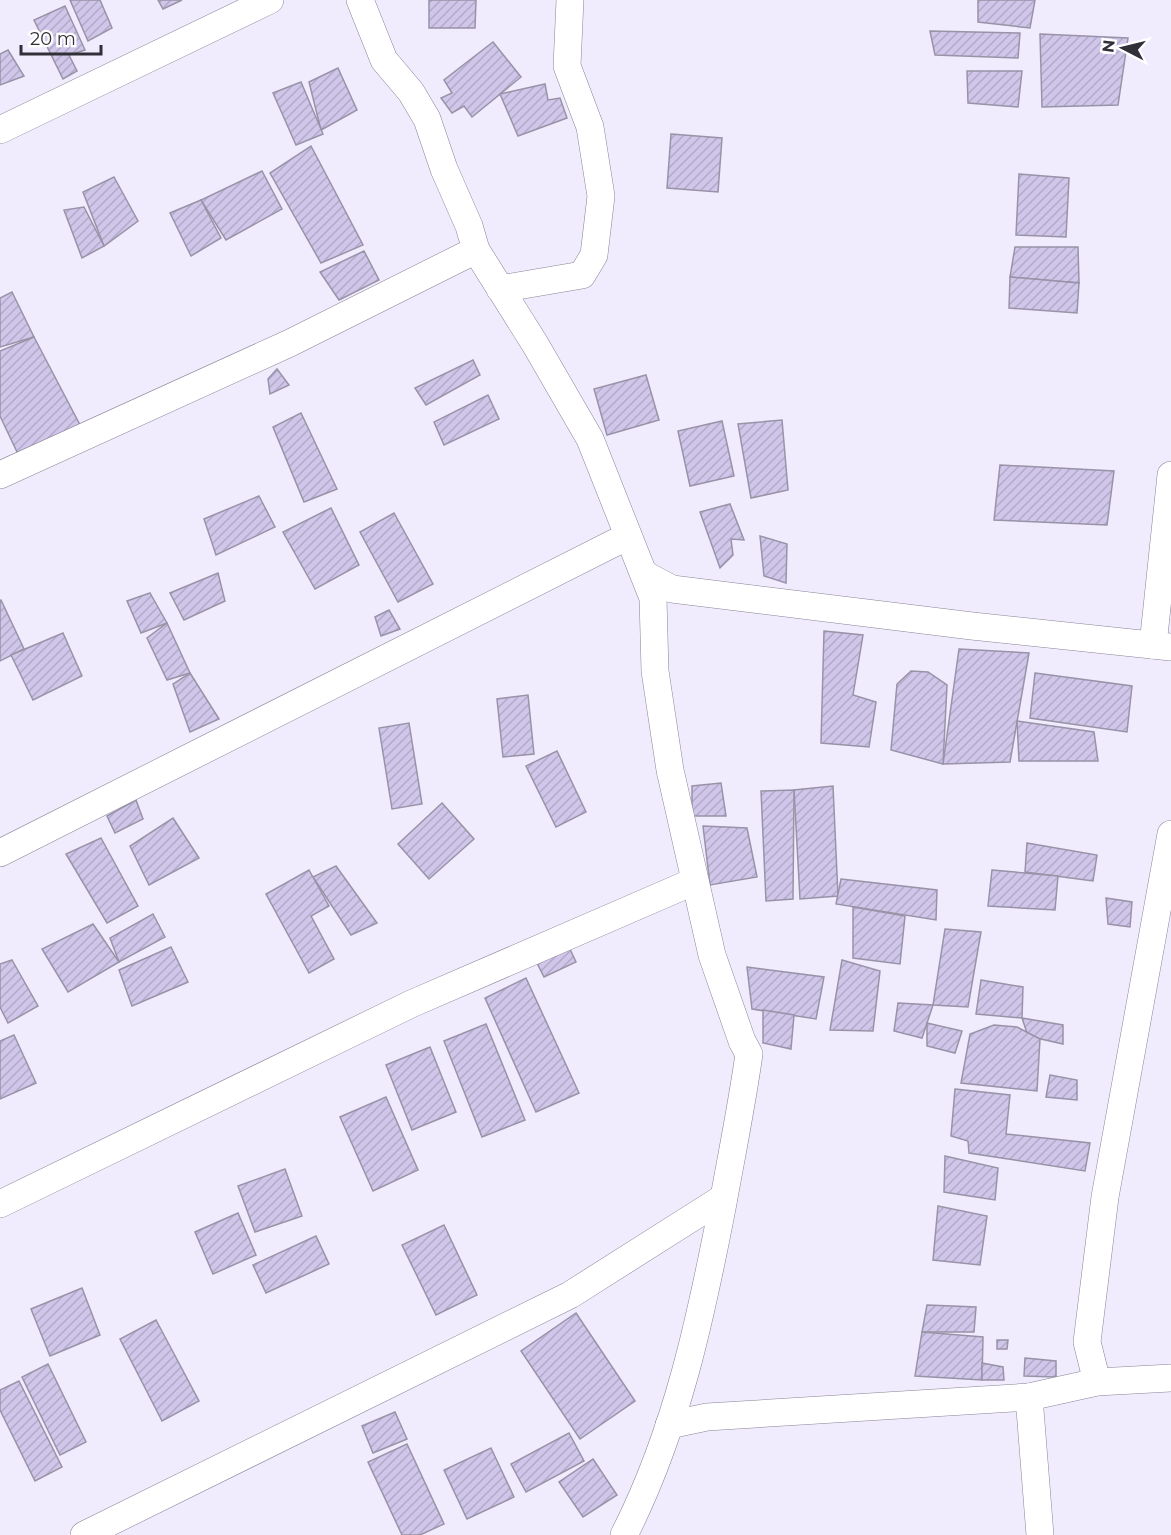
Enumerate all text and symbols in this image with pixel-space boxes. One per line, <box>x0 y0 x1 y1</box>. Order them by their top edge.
scale bar <box>21 18 100 56</box>
north arrow <box>1093 18 1153 78</box>
text: 20 m <box>30 28 76 50</box>
text: N <box>1098 39 1119 54</box>

